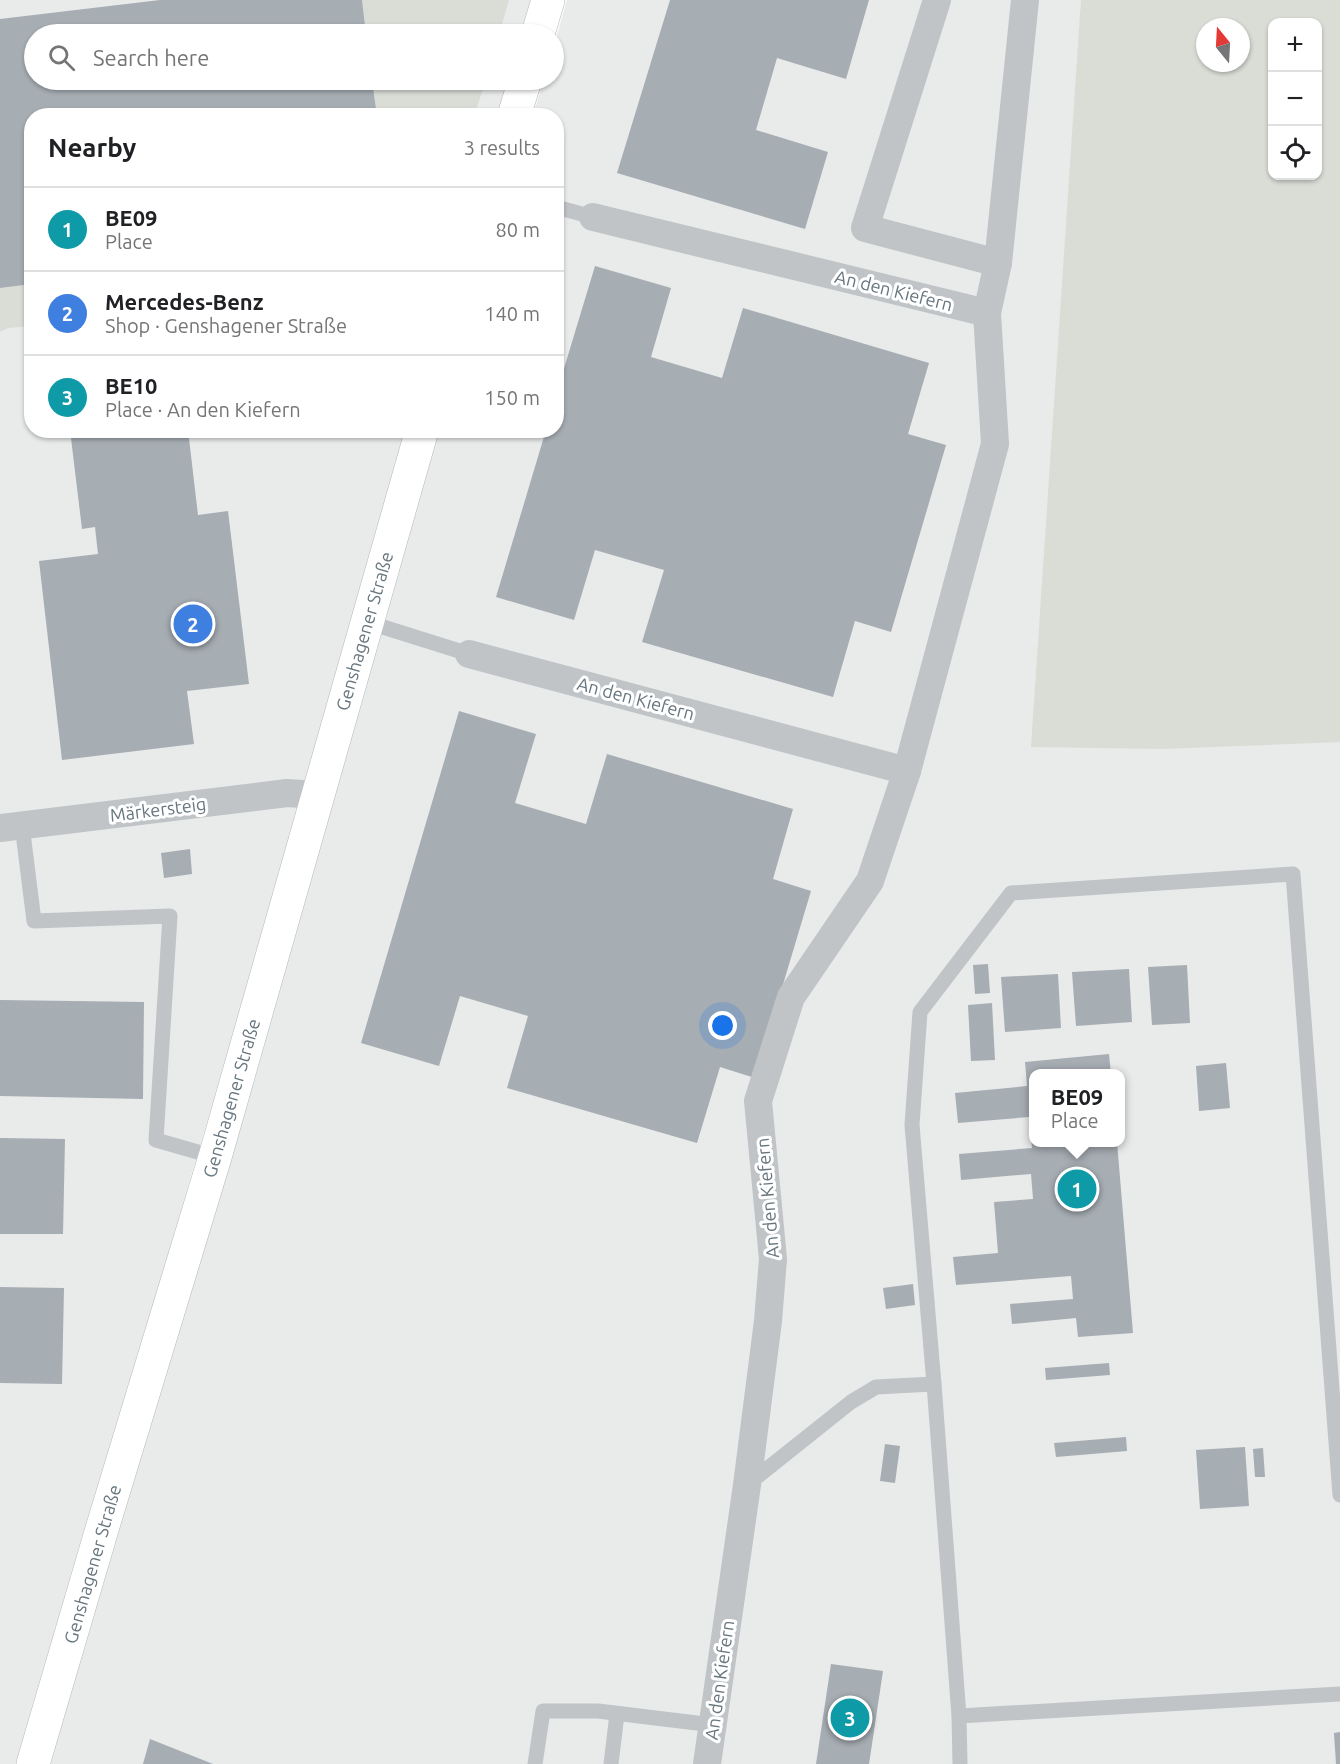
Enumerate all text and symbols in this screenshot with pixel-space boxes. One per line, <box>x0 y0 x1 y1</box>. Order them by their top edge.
north arrow <box>1196 18 1250 72</box>
map controls <box>1268 18 1322 180</box>
button: + <box>1268 18 1322 72</box>
search box <box>24 24 564 90</box>
icon: search <box>45 41 78 74</box>
text: Search here <box>93 45 209 70</box>
button: − <box>1268 72 1322 126</box>
button: locate <box>1268 126 1322 180</box>
text: Nearby <box>48 133 136 162</box>
text: 3 results <box>464 136 540 159</box>
text: BE09 <box>105 205 158 230</box>
text: 1 <box>62 218 73 241</box>
text: 80 m <box>496 218 540 241</box>
text: Place <box>105 230 153 253</box>
street label: An den Kiefern <box>833 266 955 314</box>
text: Mercedes-Benz <box>105 289 264 314</box>
text: 2 <box>62 302 73 325</box>
text: 140 m <box>484 302 540 325</box>
text: Shop · Genshagener Straße <box>105 314 347 337</box>
text: BE10 <box>105 373 158 398</box>
text: 3 <box>62 386 73 409</box>
text: 150 m <box>484 386 540 409</box>
text: Place · An den Kiefern <box>105 398 301 421</box>
street label: Genshagener Straße <box>332 549 396 713</box>
pin: 2 <box>174 602 212 646</box>
street label: An den Kiefern <box>575 673 697 723</box>
street label: Märkersteig <box>109 793 207 825</box>
your location <box>708 1011 737 1040</box>
street label: Genshagener Straße <box>199 1016 263 1180</box>
popup <box>1029 1069 1125 1147</box>
text: BE09 <box>1051 1084 1103 1109</box>
text: Place <box>1051 1109 1099 1132</box>
street label: An den Kiefern <box>752 1137 782 1259</box>
pin: 1 <box>1058 1166 1096 1212</box>
street label: Genshagener Straße <box>60 1482 124 1646</box>
street label: An den Kiefern <box>701 1619 737 1741</box>
pin: 3 <box>830 1696 870 1740</box>

